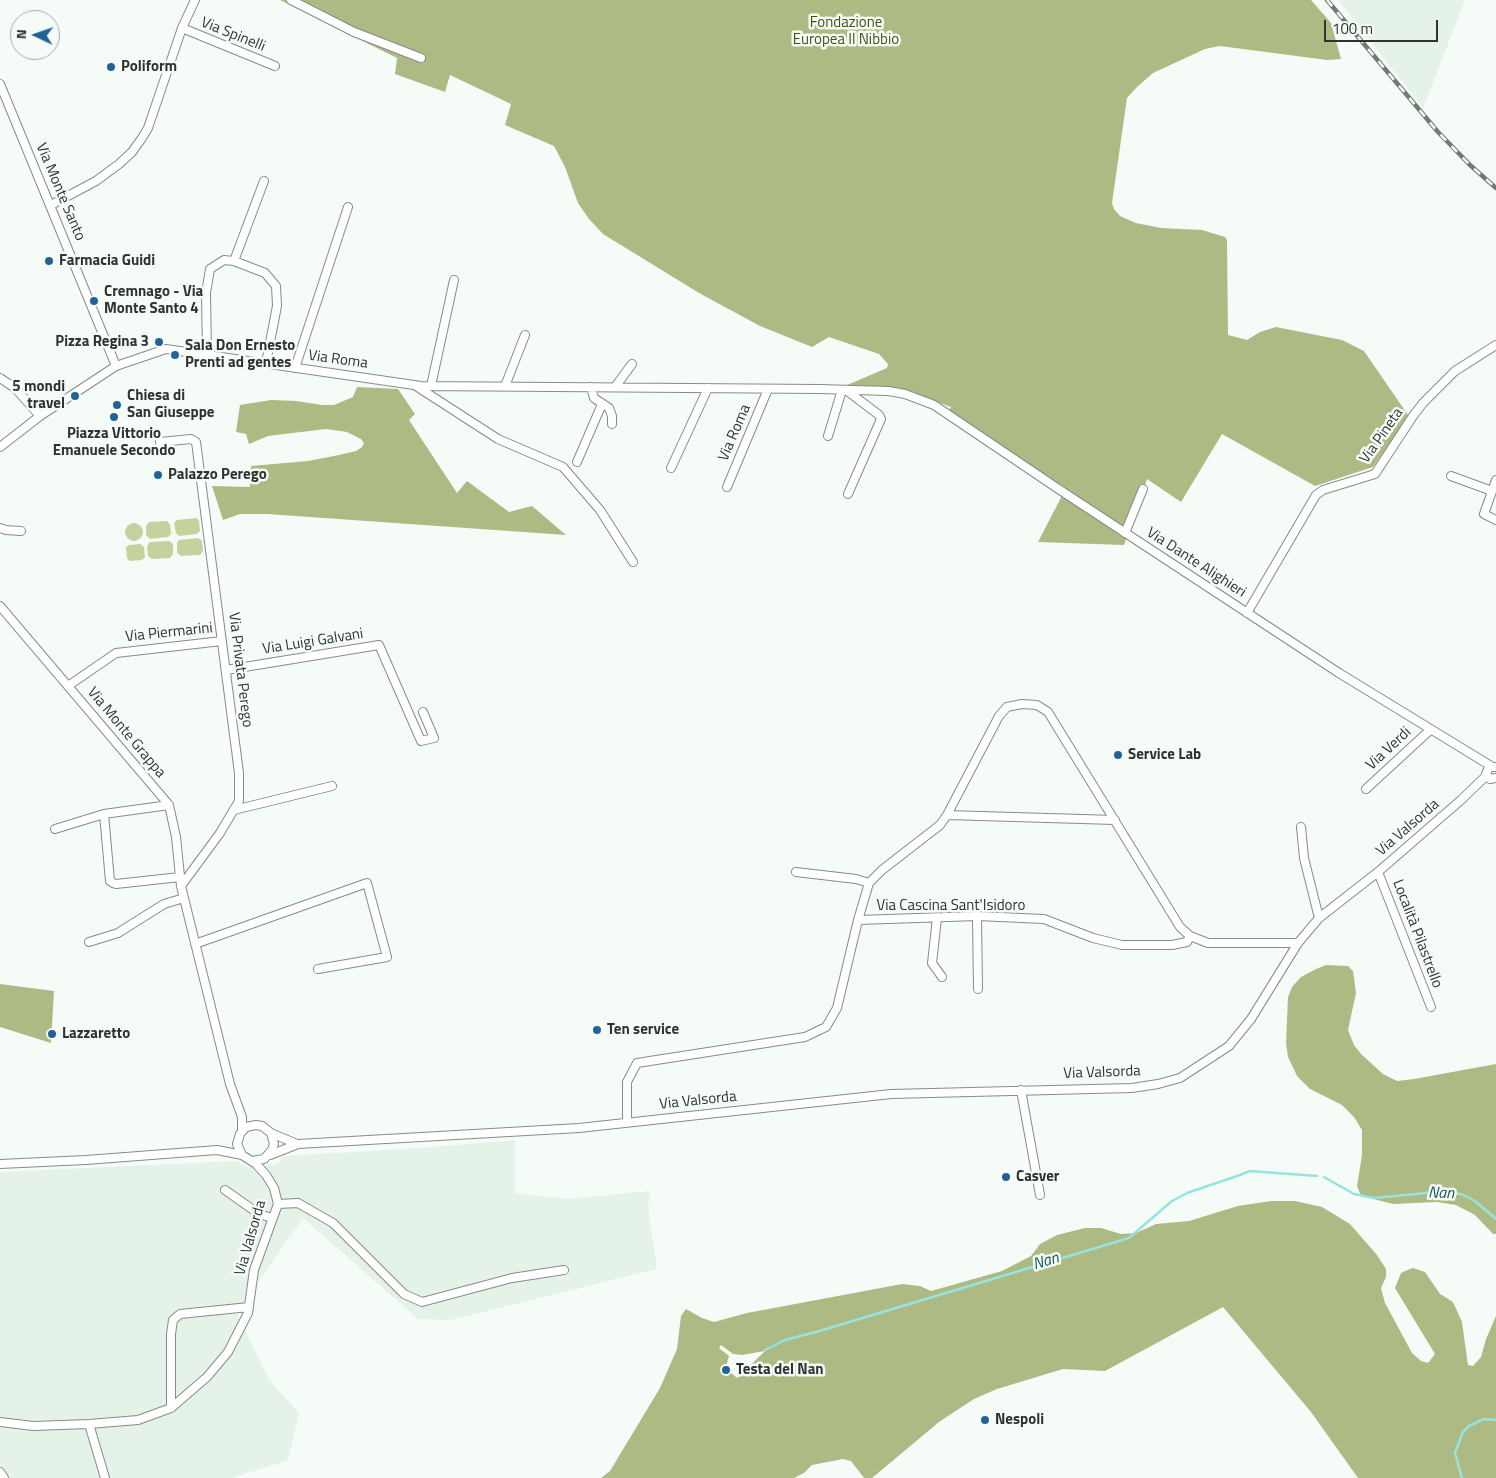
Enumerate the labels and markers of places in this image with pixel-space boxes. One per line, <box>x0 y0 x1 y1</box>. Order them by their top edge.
place label: Poliform <box>121 58 177 76</box>
marker: Poliform <box>105 61 117 73</box>
place label: Farmacia Guidi <box>59 252 155 270</box>
marker: Farmacia Guidi <box>43 255 55 267</box>
place label: Cremnago - Via Monte Santo 4 <box>104 283 203 318</box>
marker: Cremnago - Via Monte Santo 4 <box>88 295 100 307</box>
place label: Pizza Regina 3 <box>55 333 149 351</box>
marker: Pizza Regina 3 <box>153 336 165 348</box>
place label: Sala Don Ernesto Prenti ad gentes <box>185 337 295 372</box>
marker: Sala Don Ernesto Prenti ad gentes <box>169 349 181 361</box>
place label: 5 mondi travel <box>12 378 65 413</box>
place label: Chiesa di San Giuseppe <box>127 387 214 422</box>
marker: 5 mondi travel <box>69 390 81 402</box>
marker: Chiesa di San Giuseppe <box>111 399 123 411</box>
marker: Piazza Vittorio Emanuele Secondo <box>108 411 120 423</box>
place label: Piazza Vittorio Emanuele Secondo <box>53 425 175 460</box>
place label: Palazzo Perego <box>168 466 267 484</box>
marker: Palazzo Perego <box>152 469 164 481</box>
place label: Service Lab <box>1128 746 1201 764</box>
marker: Service Lab <box>1112 749 1124 761</box>
place label: Ten service <box>607 1021 679 1039</box>
marker: Ten service <box>591 1024 603 1036</box>
place label: Lazzaretto <box>62 1025 130 1043</box>
marker: Lazzaretto <box>46 1028 58 1040</box>
place label: Casver <box>1016 1168 1059 1186</box>
marker: Casver <box>1000 1171 1012 1183</box>
place label: Testa del Nan <box>736 1361 824 1379</box>
marker: Testa del Nan <box>720 1364 732 1376</box>
place label: Nespoli <box>995 1411 1044 1429</box>
marker: Nespoli <box>979 1414 991 1426</box>

